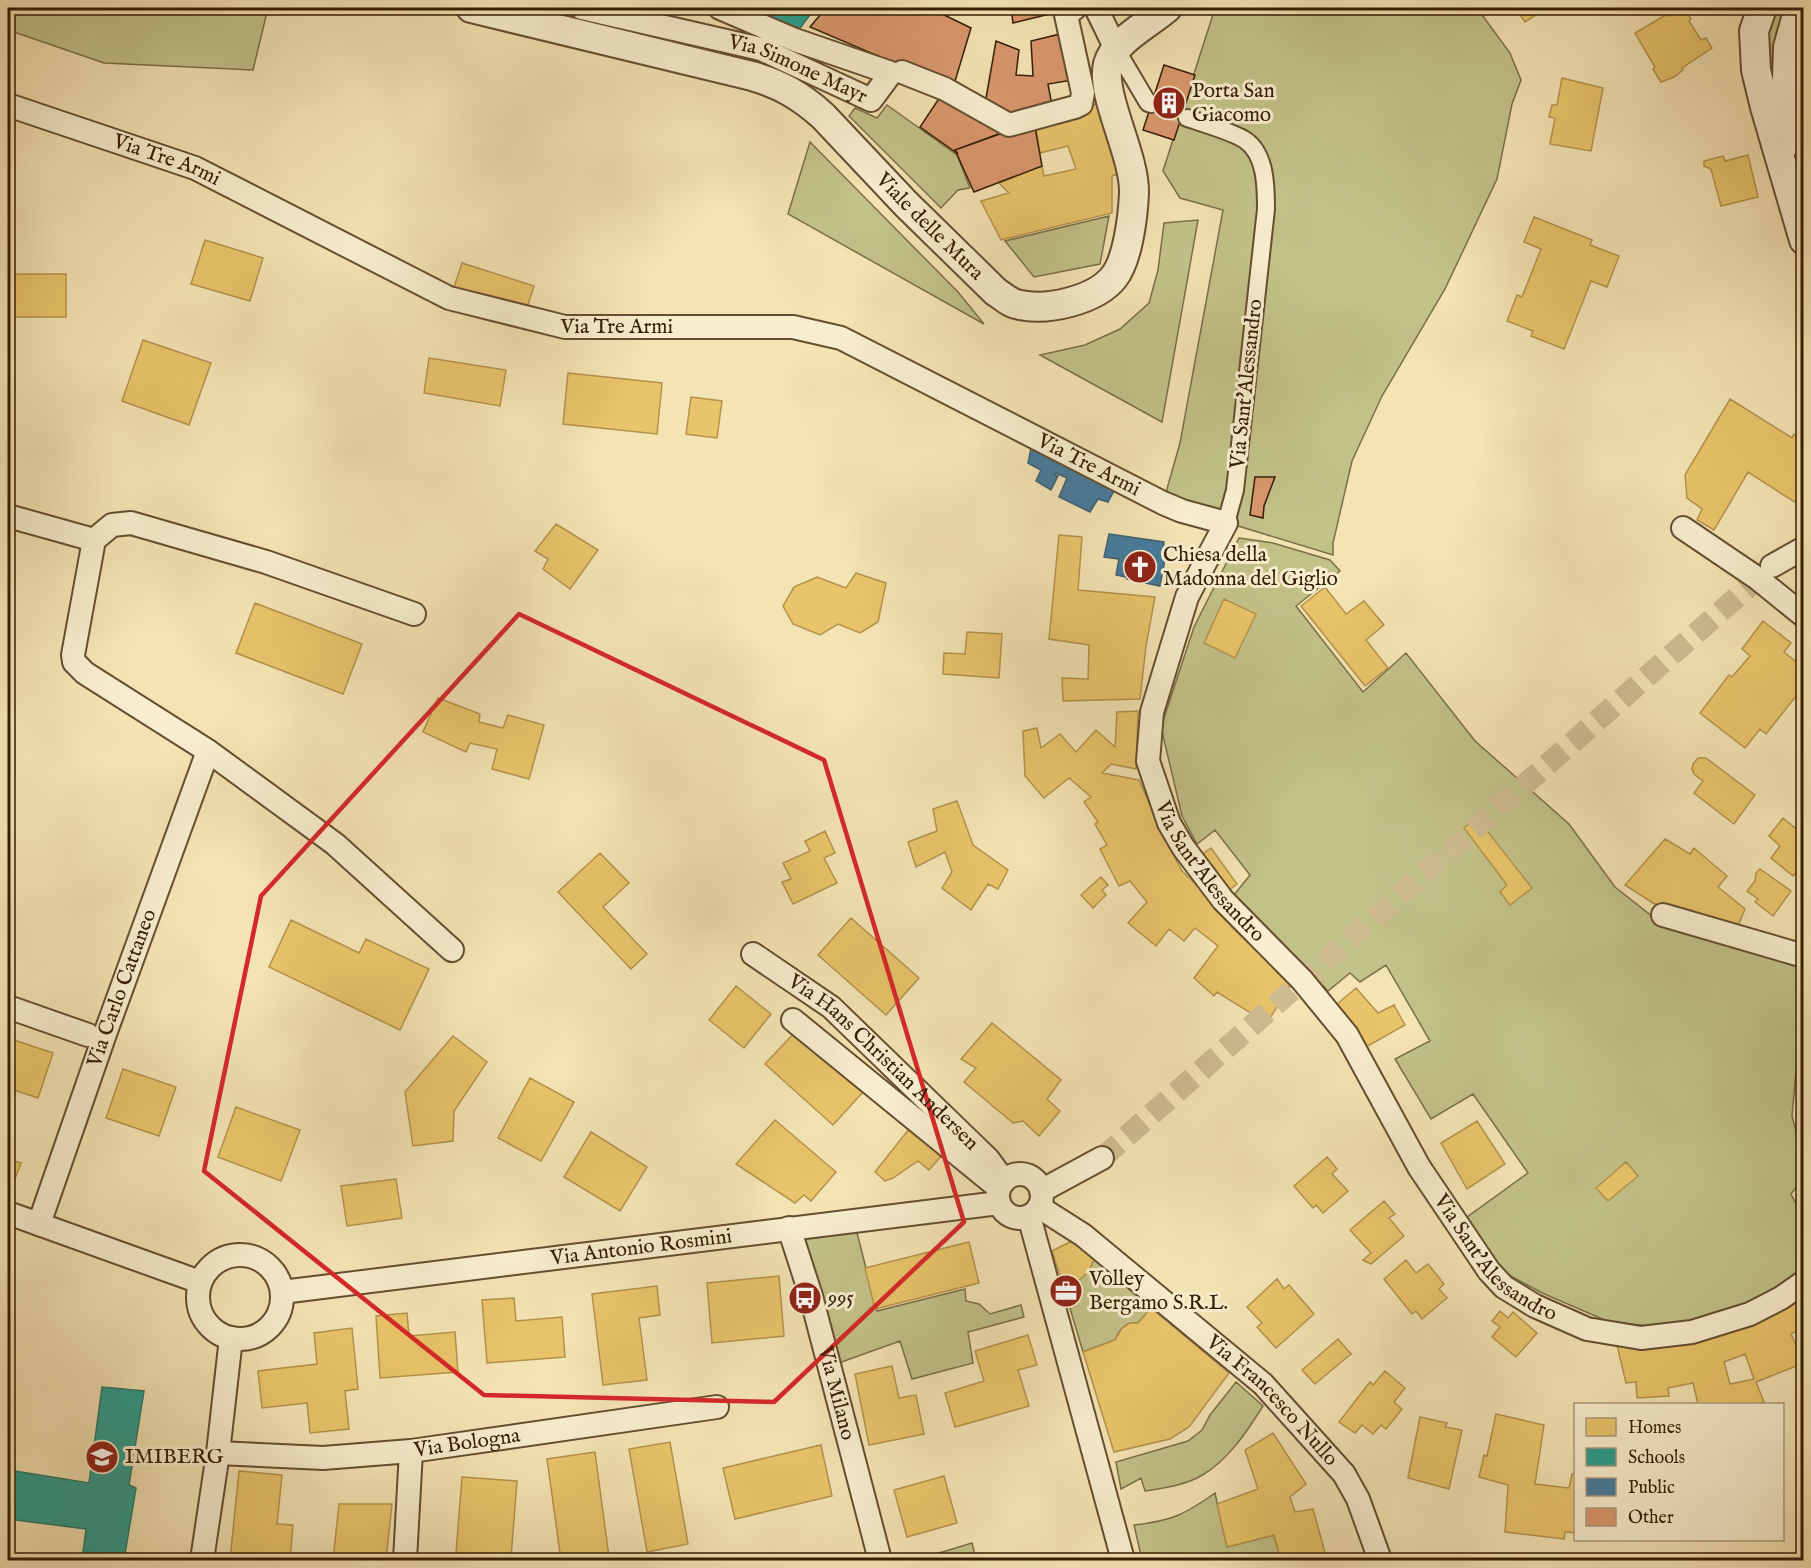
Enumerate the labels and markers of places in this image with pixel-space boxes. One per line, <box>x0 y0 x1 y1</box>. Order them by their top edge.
place label: Porta San Giacomo <box>1192 78 1275 129</box>
building icon: Porta San Giacomo <box>1151 85 1187 121</box>
place label: Chiesa della Madonna del Giglio <box>1163 542 1338 593</box>
church icon: Chiesa della Madonna del Giglio <box>1122 549 1158 585</box>
place label: Volley Bergamo S.R.L. <box>1088 1266 1228 1317</box>
office icon: Volley Bergamo S.R.L. <box>1048 1273 1084 1309</box>
bus stop icon: 995 <box>787 1280 823 1316</box>
place label: 995 <box>827 1285 854 1312</box>
school or university icon: IMIBERG <box>84 1439 120 1475</box>
place label: IMIBERG <box>125 1444 224 1471</box>

